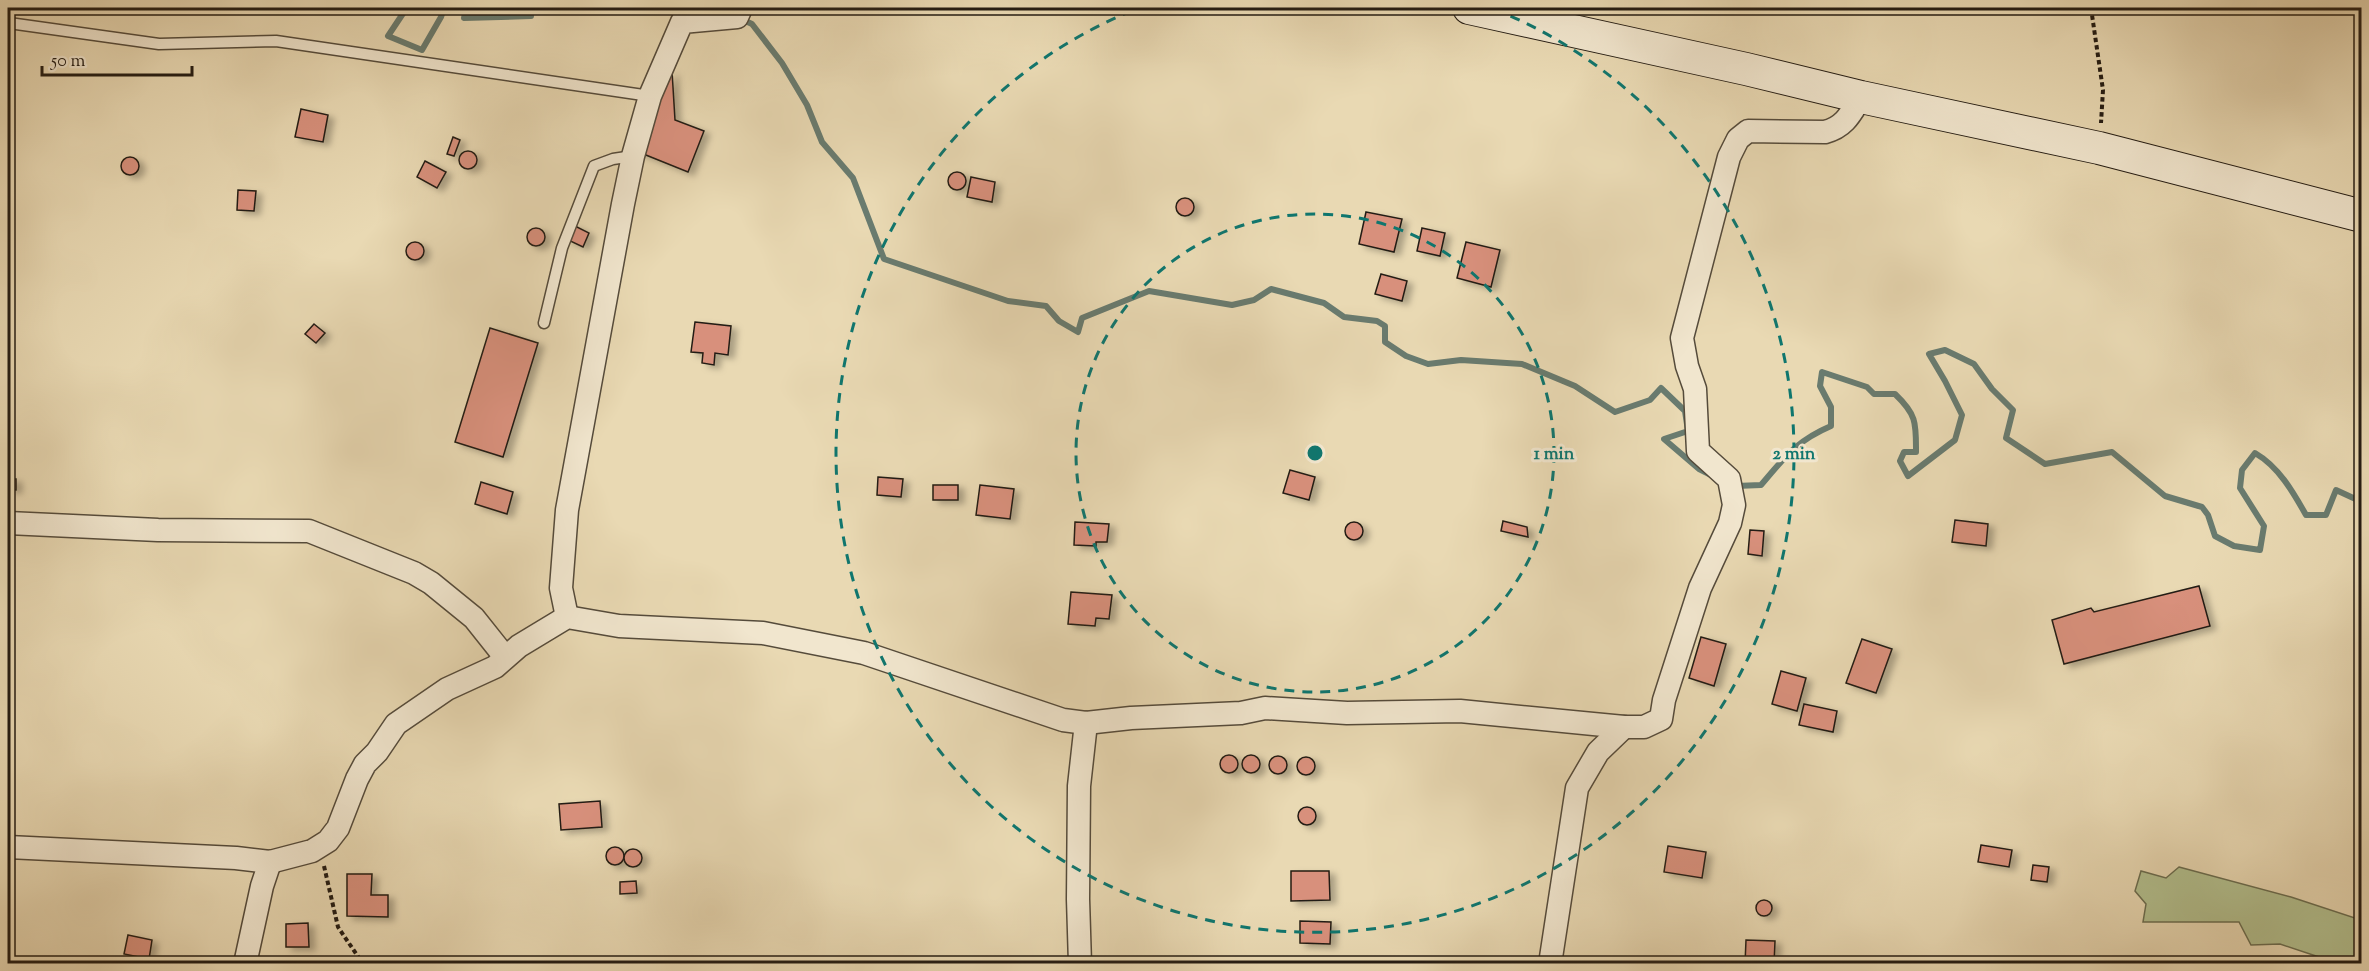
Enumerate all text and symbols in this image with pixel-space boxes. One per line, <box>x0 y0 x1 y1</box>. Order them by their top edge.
scale bar <box>42 39 192 77</box>
text: 50 m <box>50 49 86 75</box>
text: 1 min <box>1534 442 1575 468</box>
text: 2 min <box>1773 442 1816 468</box>
centre of rings <box>1305 443 1325 463</box>

